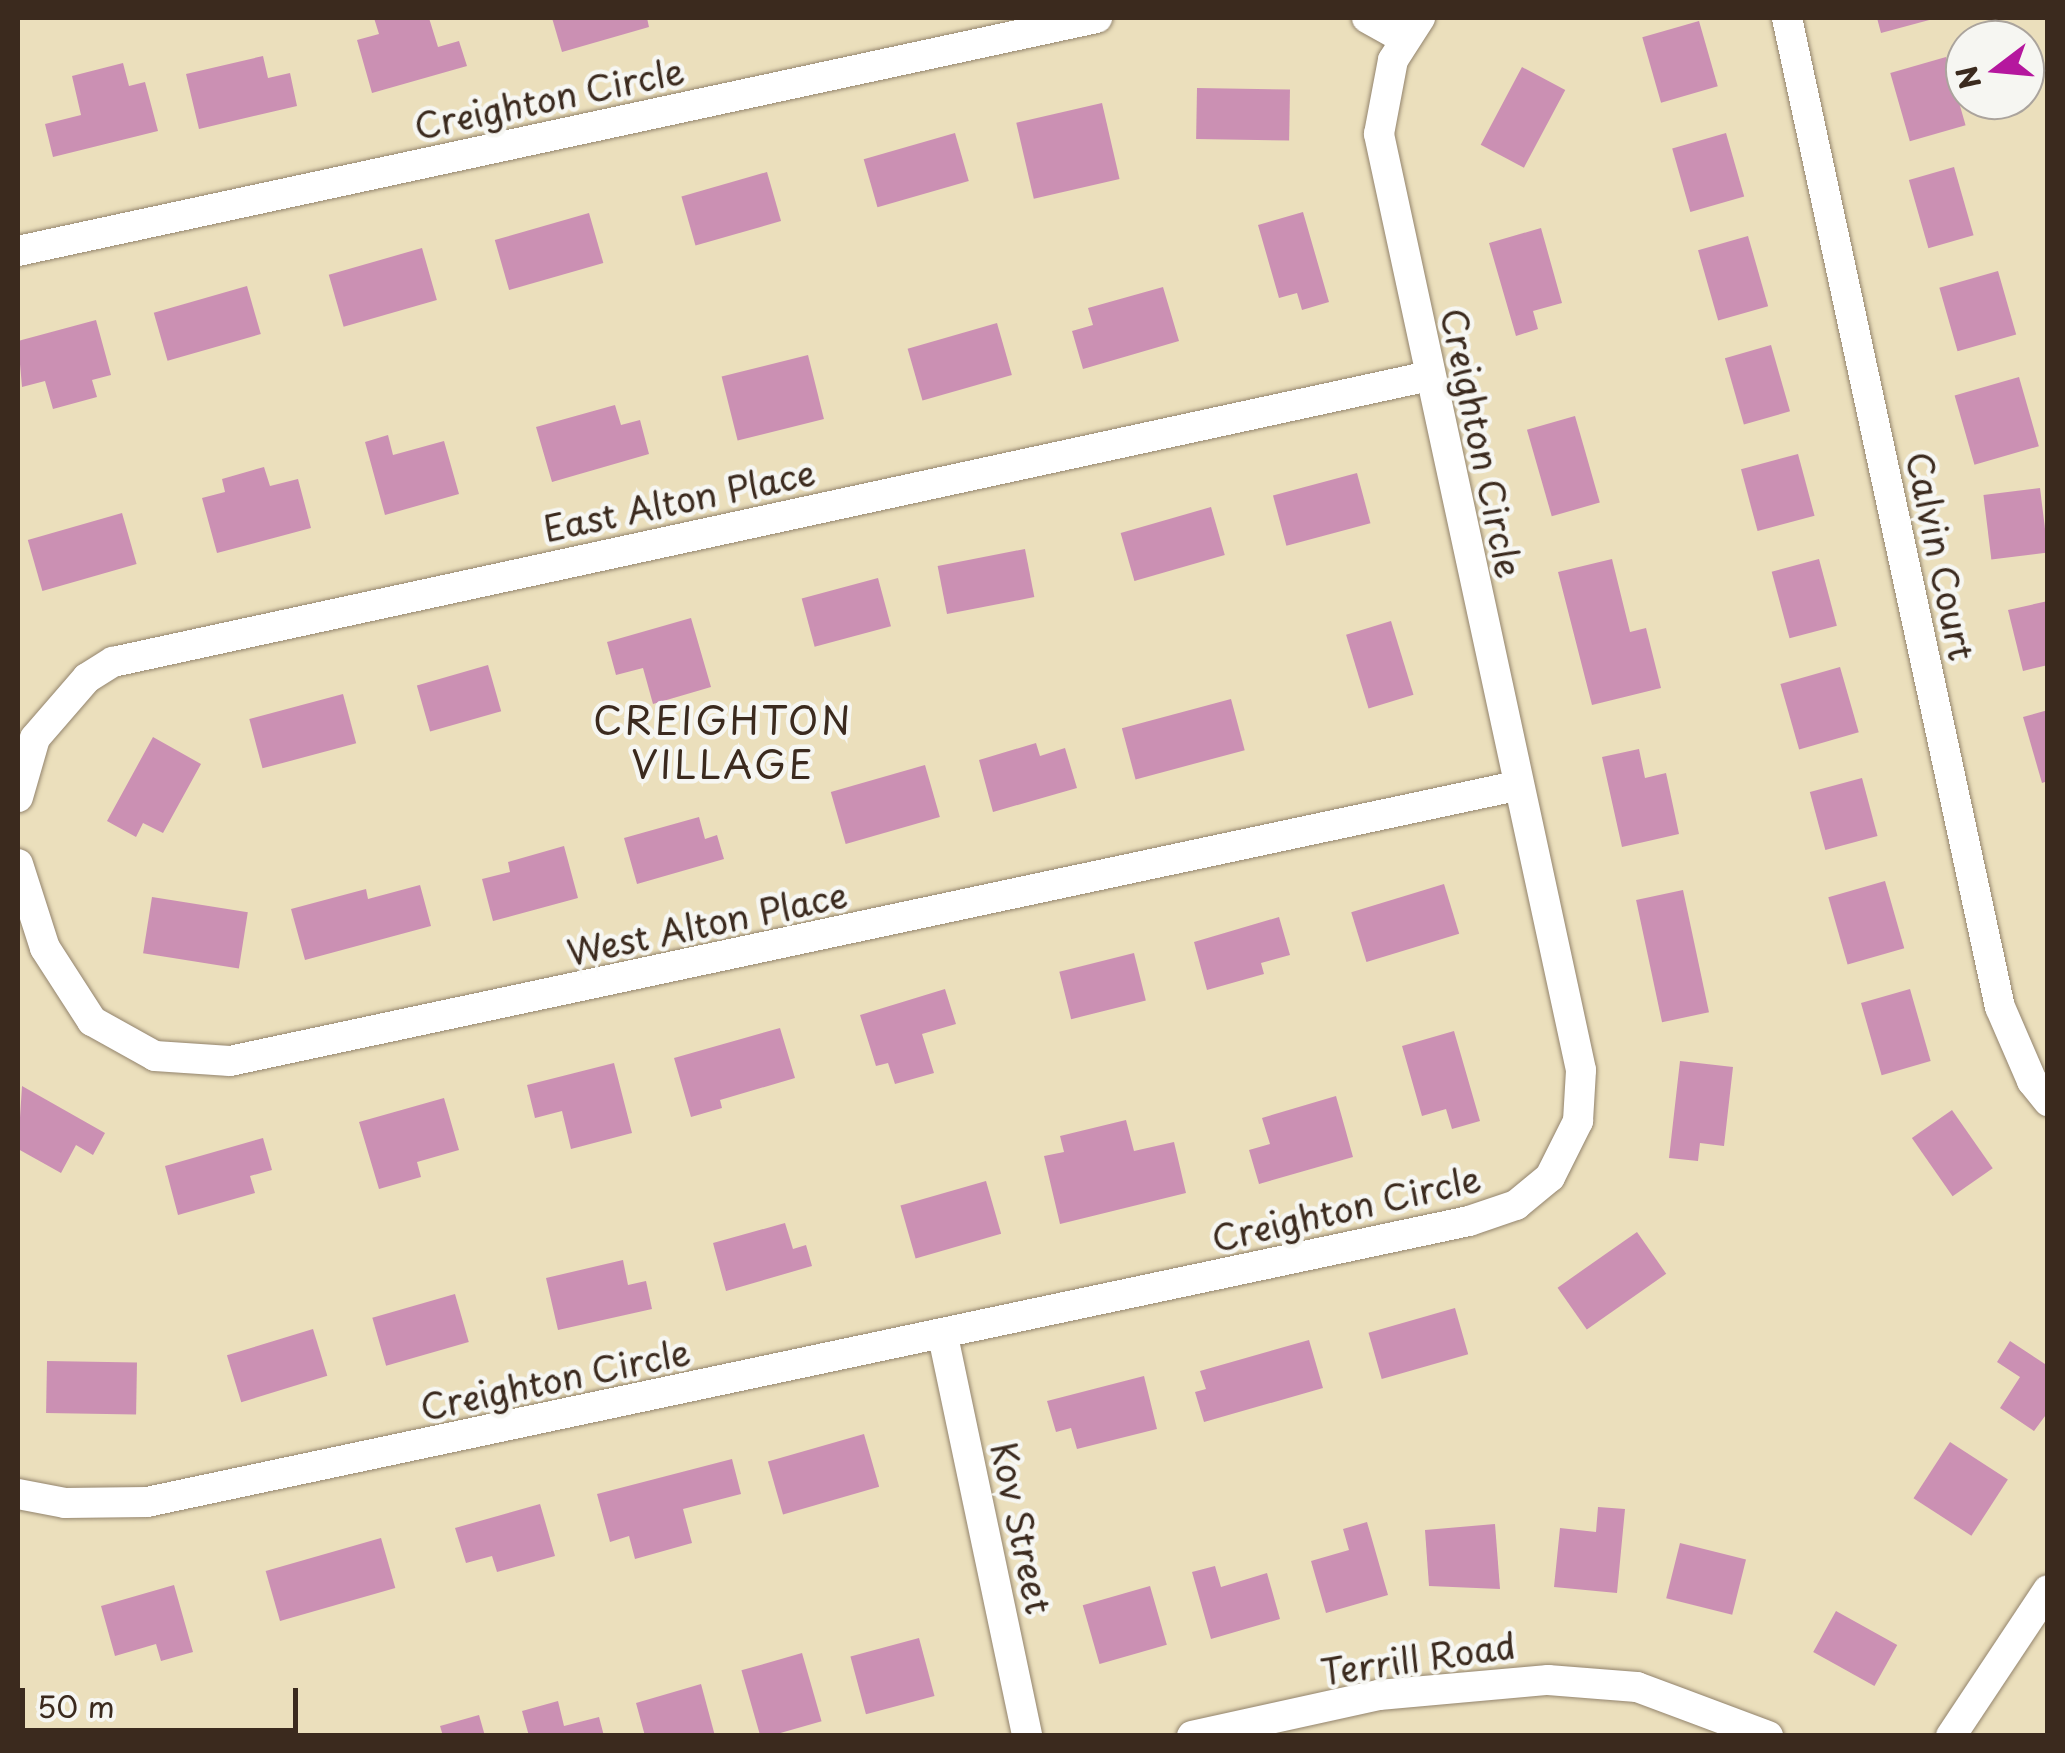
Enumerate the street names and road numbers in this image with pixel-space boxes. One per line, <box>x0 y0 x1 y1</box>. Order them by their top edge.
street label: Creighton Circle <box>409 49 689 147</box>
street label: Creighton Circle <box>1433 303 1531 583</box>
street label: Calvin Court <box>1898 448 1984 664</box>
street label: East Alton Place <box>539 451 819 549</box>
street label: West Alton Place <box>563 873 851 973</box>
street label: Creighton Circle <box>1207 1156 1485 1260</box>
street label: Creighton Circle <box>415 1330 695 1428</box>
street label: Kov Street <box>983 1438 1061 1618</box>
street label: Terrill Road <box>1318 1624 1518 1692</box>

